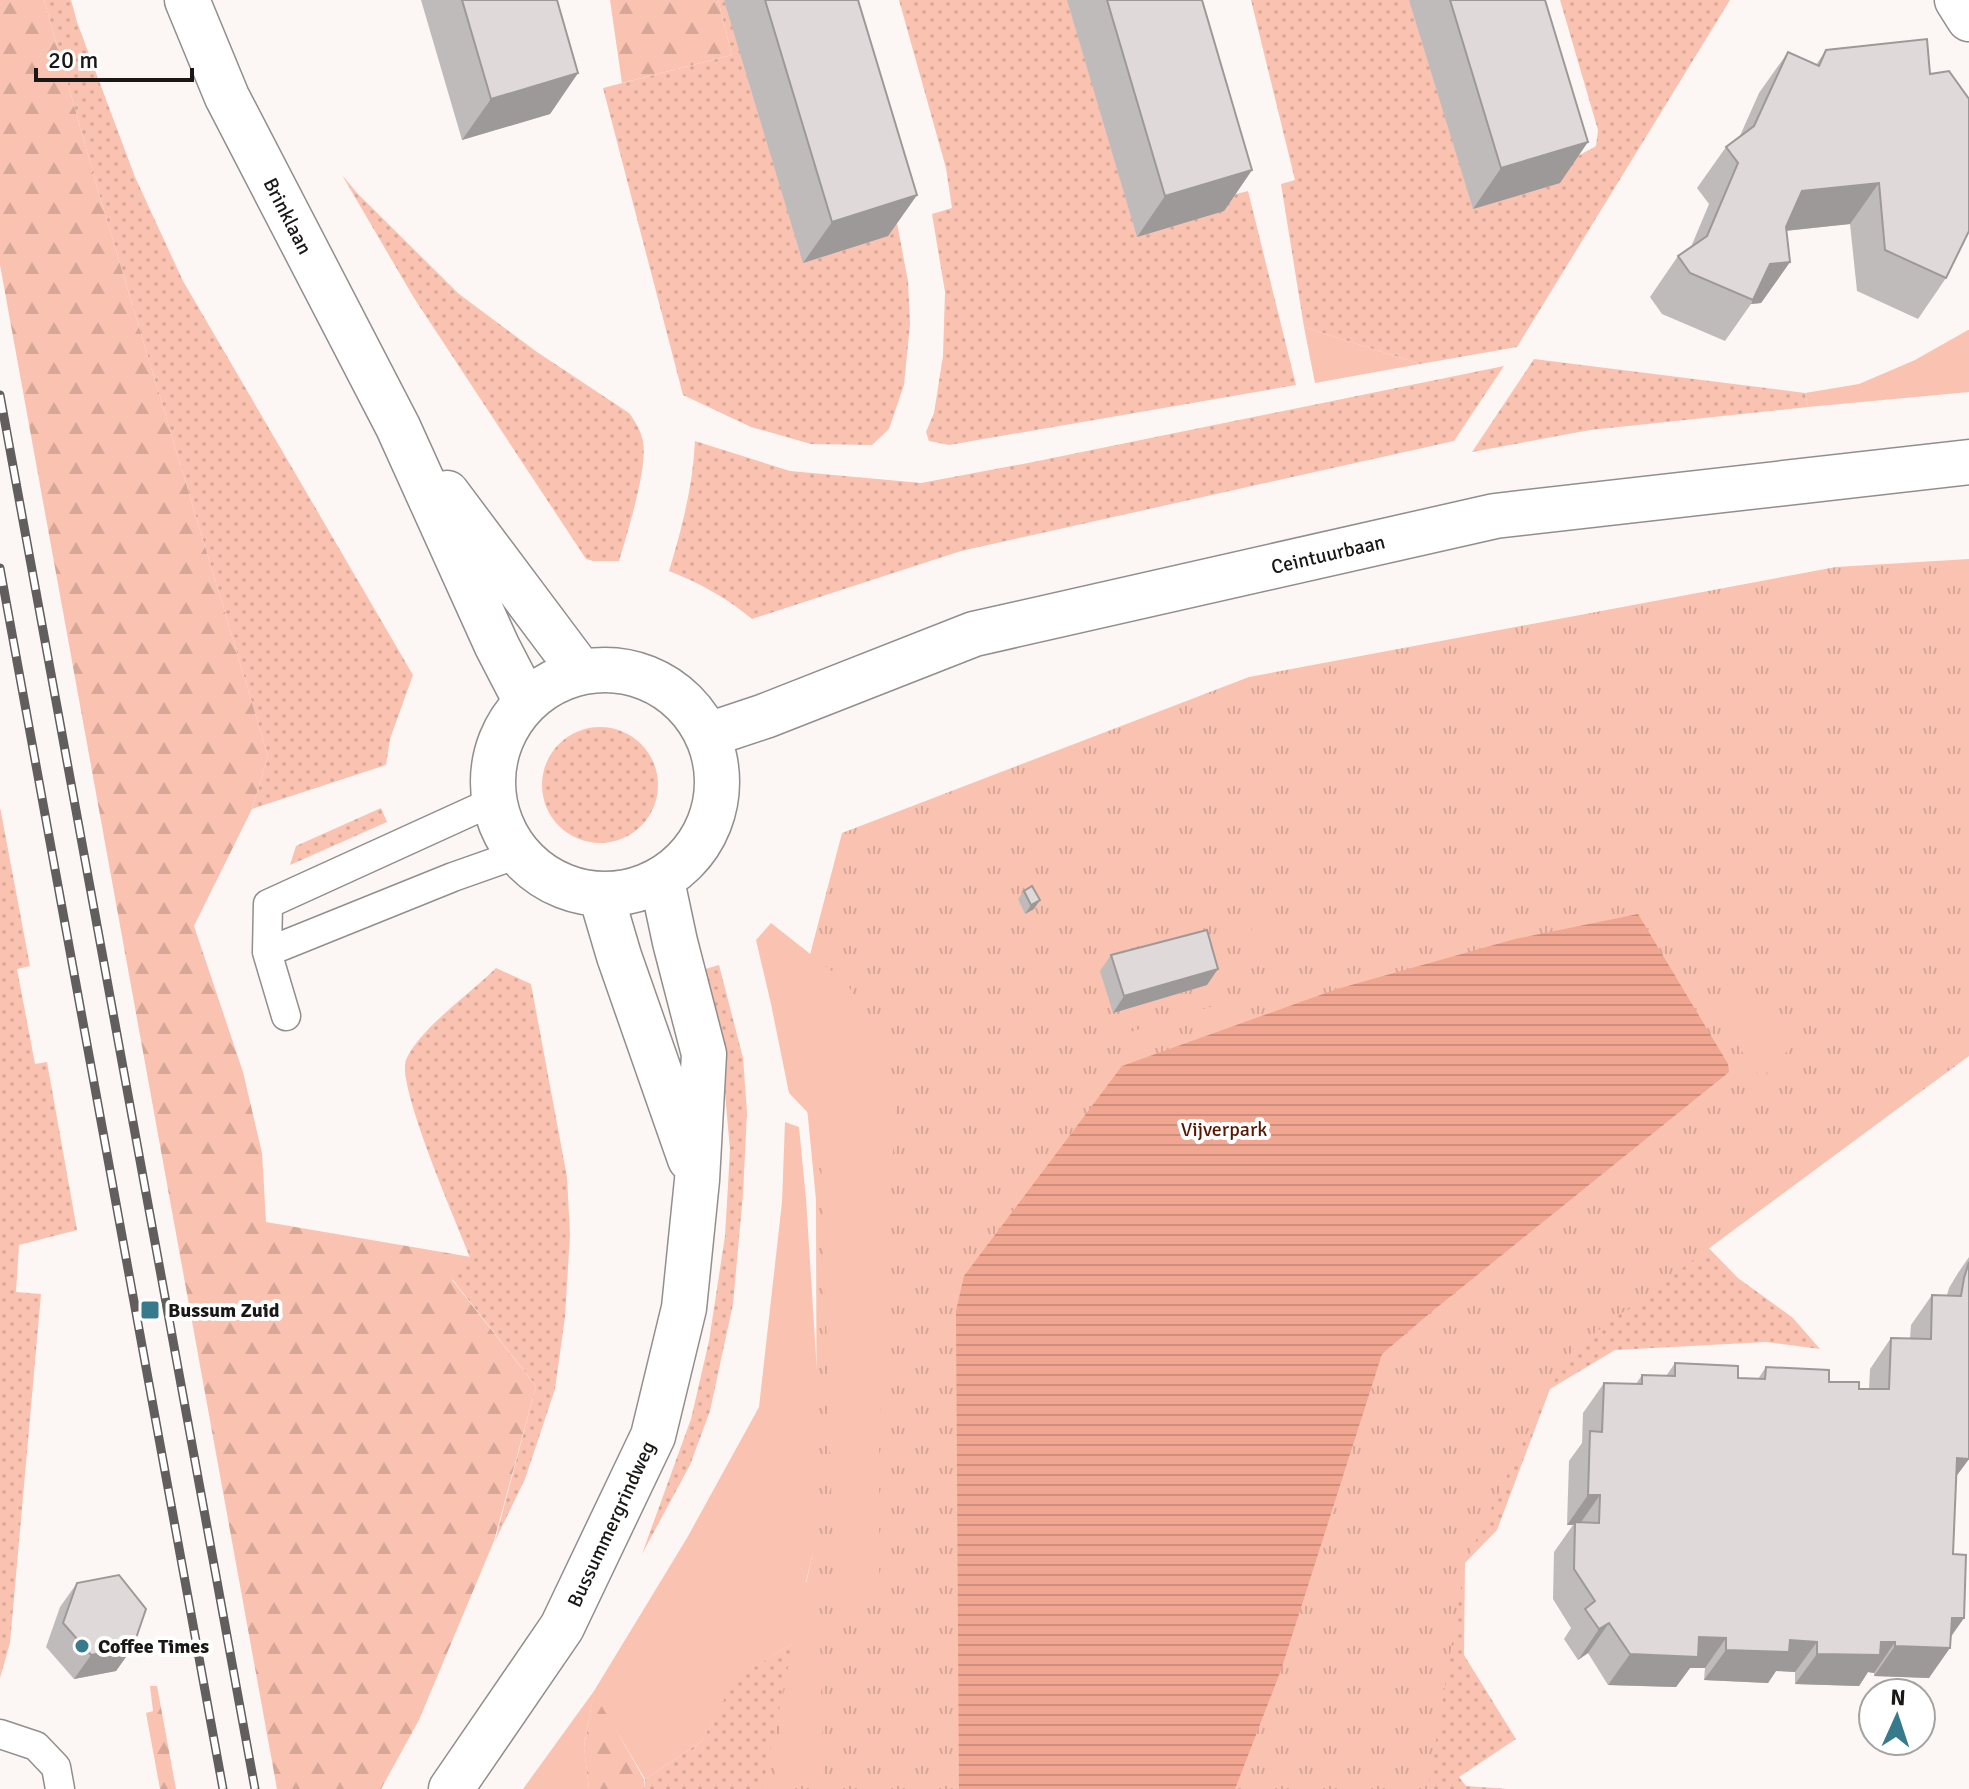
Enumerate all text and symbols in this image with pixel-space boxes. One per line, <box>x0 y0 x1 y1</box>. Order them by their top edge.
scale bar <box>36 32 192 82</box>
text: 20 m <box>48 45 98 75</box>
street label: Brinklaan <box>258 174 317 259</box>
street label: Ceintuurbaan <box>1269 529 1388 580</box>
park label: Vijverpark <box>1181 1117 1267 1142</box>
place label: Bussum Zuid <box>168 1298 280 1323</box>
marker: Bussum Zuid <box>139 1299 161 1321</box>
street label: Bussummergrindweg <box>562 1437 661 1611</box>
place label: Coffee Times <box>98 1634 209 1659</box>
marker: Coffee Times <box>73 1637 91 1655</box>
north arrow <box>1857 1677 1937 1757</box>
text: N <box>1890 1684 1906 1711</box>

